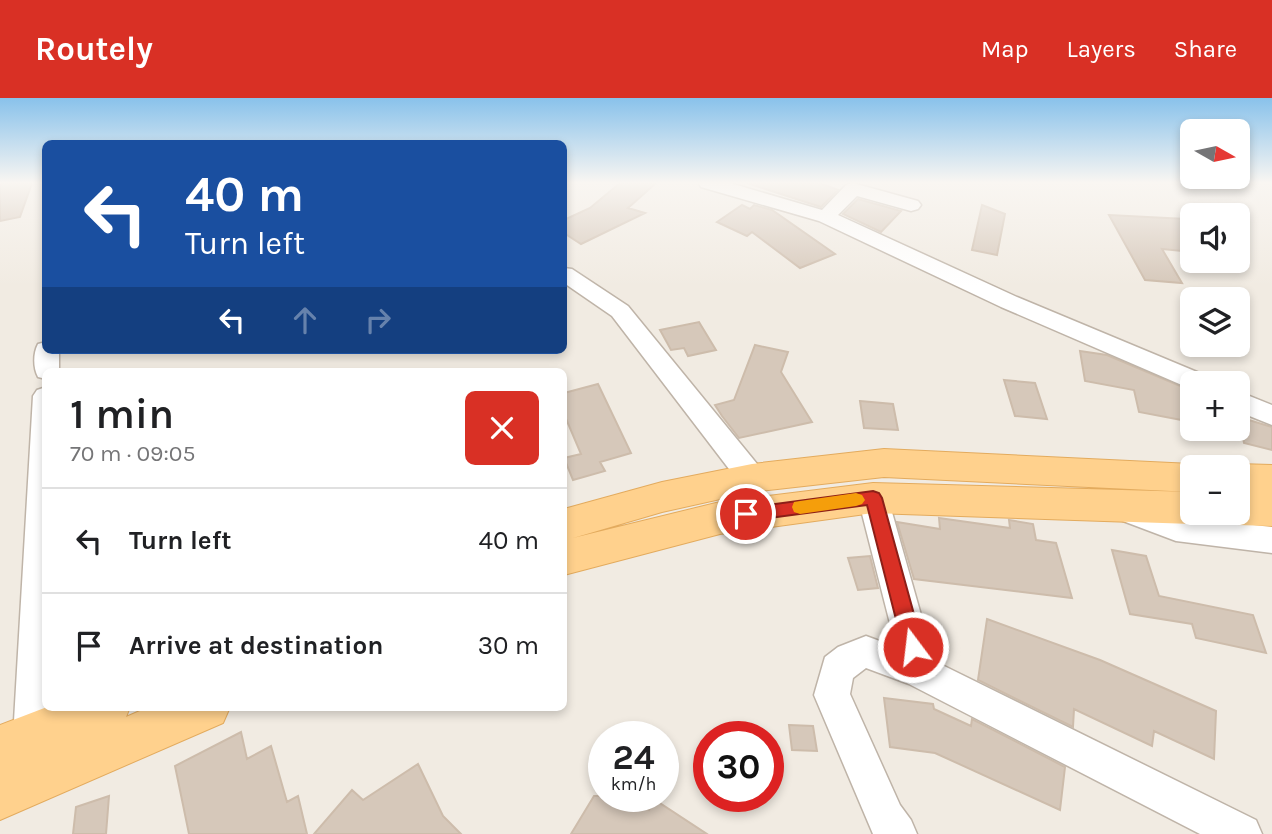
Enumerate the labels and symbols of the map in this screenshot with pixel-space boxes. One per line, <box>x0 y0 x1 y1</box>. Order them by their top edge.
north arrow <box>1180 119 1250 189</box>
pin <box>716 484 776 544</box>
position arrow <box>876 610 950 684</box>
speed limit sign: 30 <box>693 721 784 812</box>

